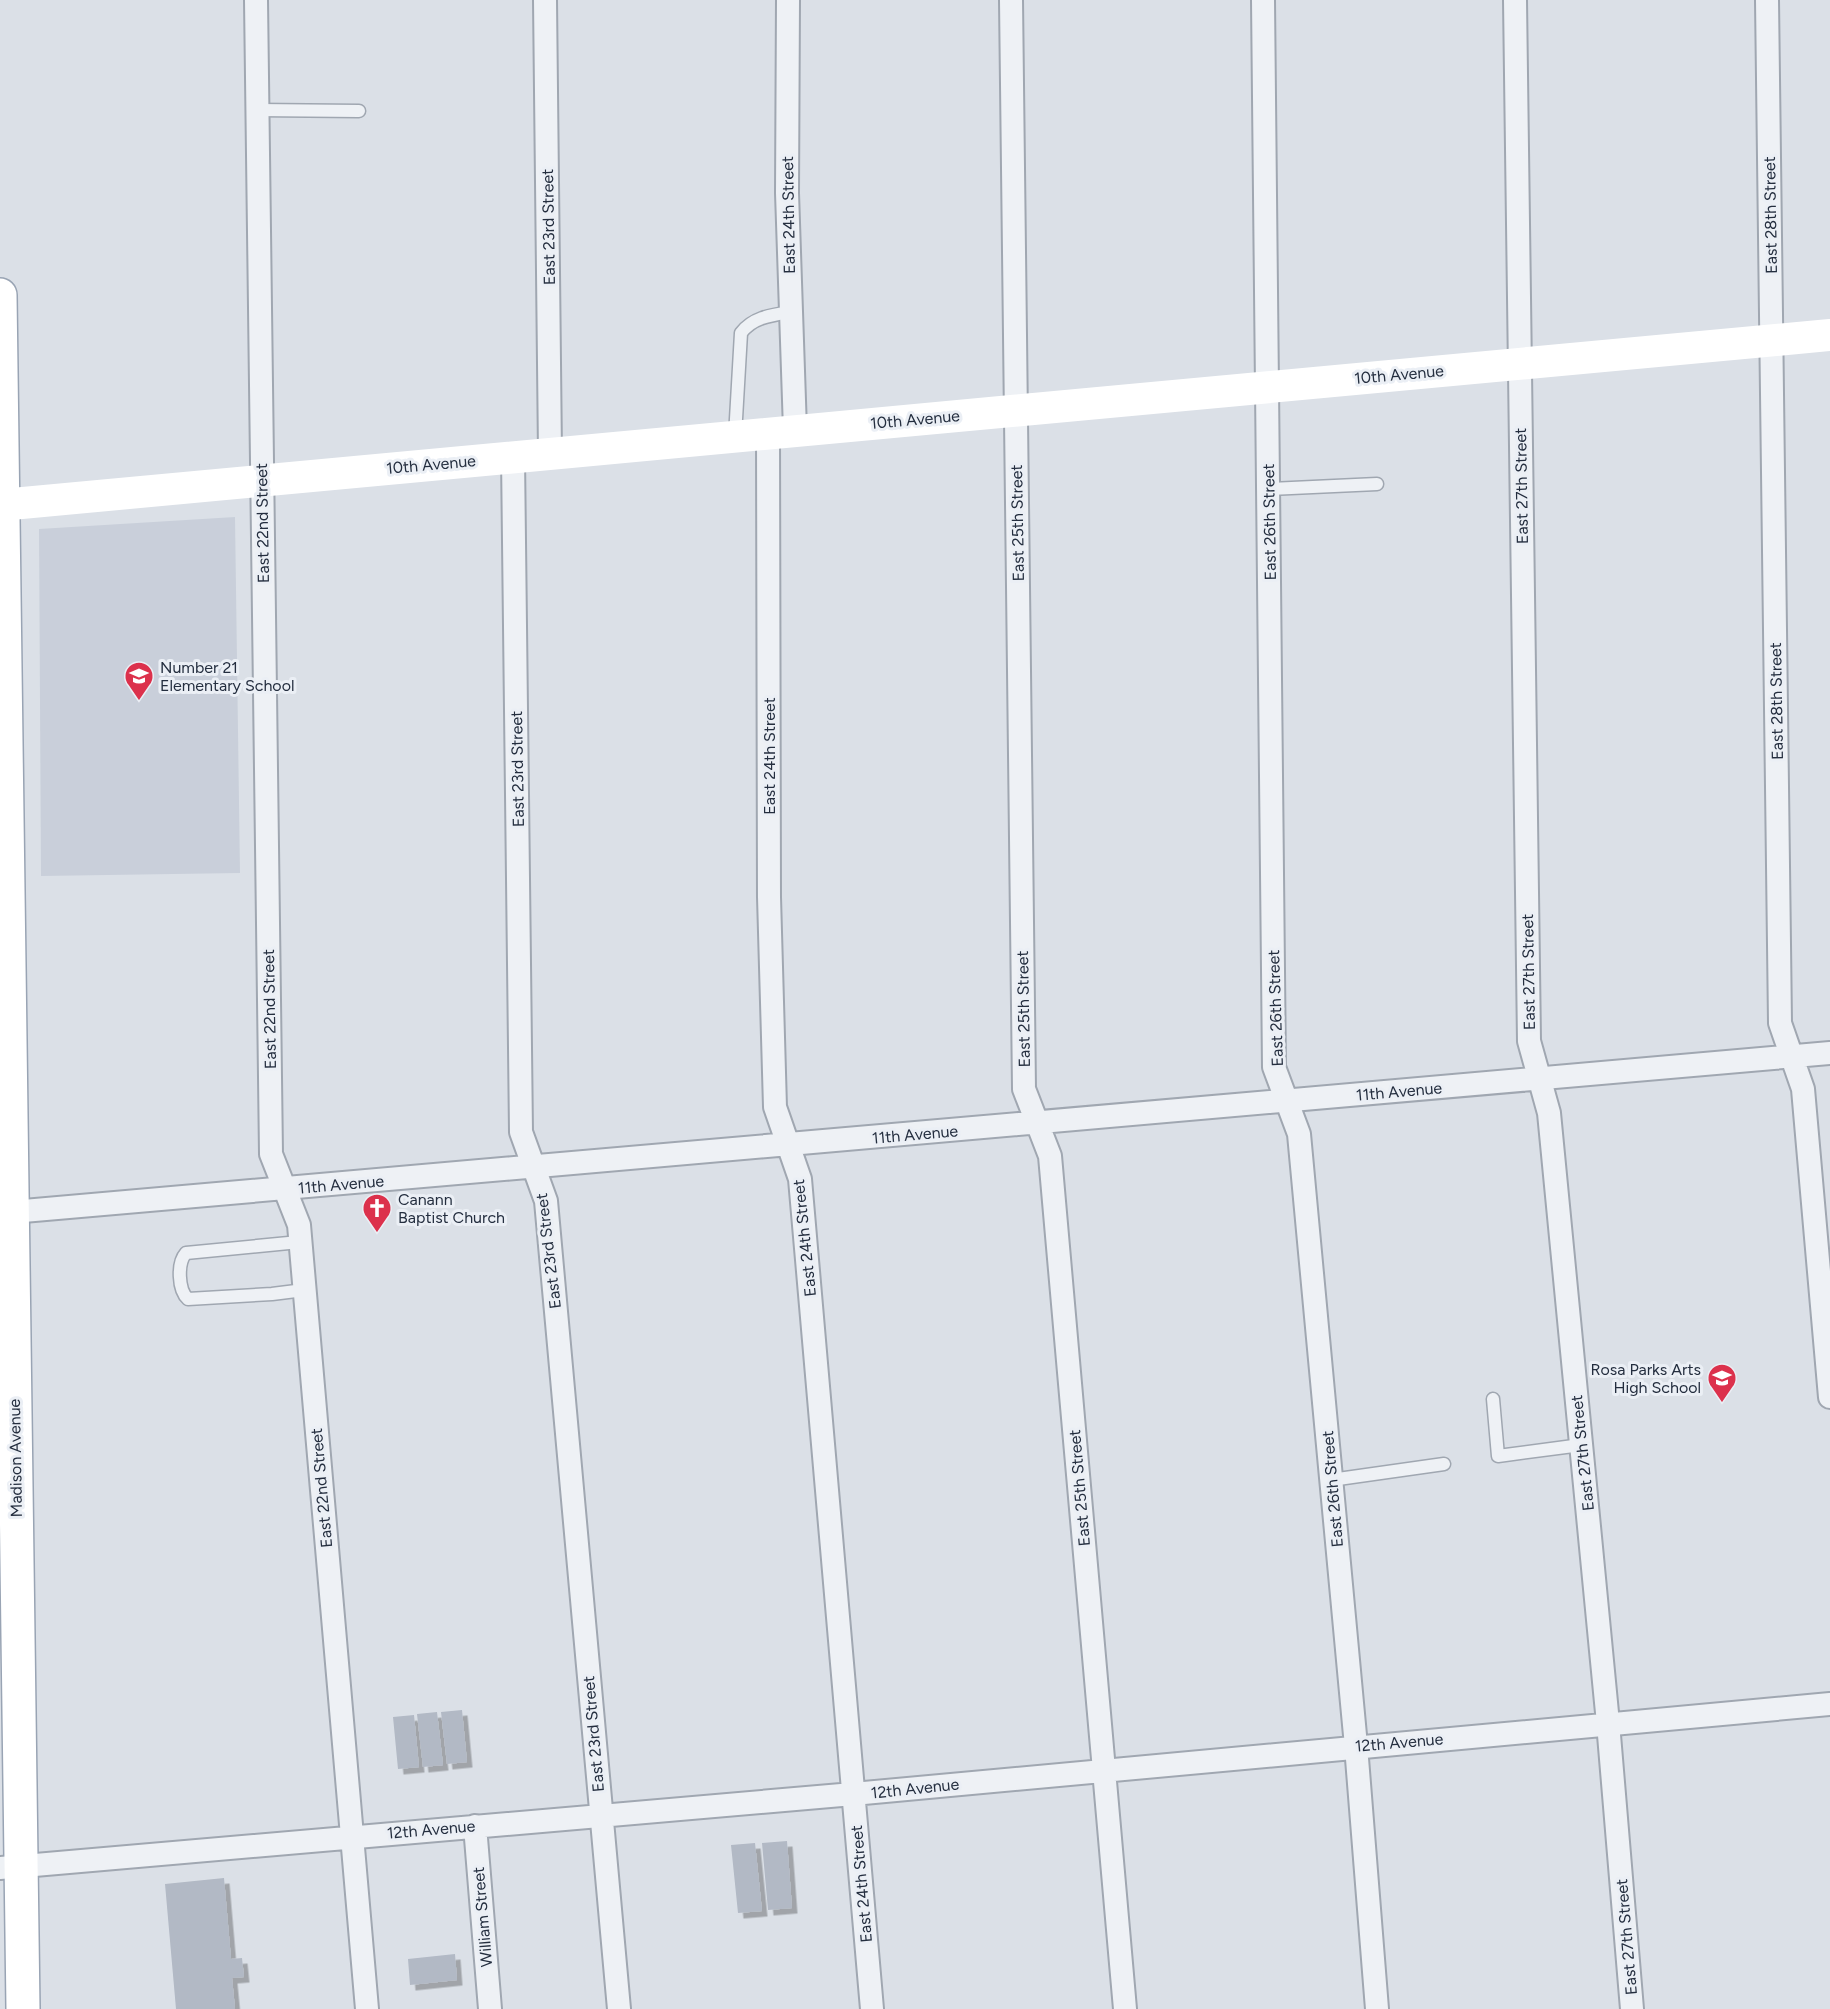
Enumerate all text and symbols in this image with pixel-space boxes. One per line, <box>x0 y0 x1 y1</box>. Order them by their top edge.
street label: East 24th Street <box>778 156 799 274</box>
street label: East 28th Street <box>1760 156 1781 274</box>
street label: East 23rd Street <box>538 169 559 285</box>
street label: 10th Avenue <box>1353 361 1445 388</box>
street label: 10th Avenue <box>869 406 961 433</box>
street label: East 27th Street <box>1511 428 1532 544</box>
street label: 10th Avenue <box>385 451 477 478</box>
street label: East 22nd Street <box>252 463 273 583</box>
street label: East 26th Street <box>1259 463 1280 581</box>
street label: East 25th Street <box>1007 464 1028 582</box>
street label: East 28th Street <box>1766 642 1787 760</box>
place label: Number 21 Elementary School <box>160 658 294 695</box>
school or university icon: Number 21 Elementary School <box>123 660 155 702</box>
street label: East 24th Street <box>760 697 779 815</box>
street label: East 23rd Street <box>507 711 528 827</box>
street label: East 27th Street <box>1518 914 1539 1030</box>
street label: East 22nd Street <box>259 949 280 1069</box>
street label: East 26th Street <box>1264 949 1287 1067</box>
street label: East 25th Street <box>1013 950 1034 1068</box>
street label: 11th Avenue <box>1355 1078 1443 1105</box>
street label: 11th Avenue <box>871 1121 959 1148</box>
street label: 11th Avenue <box>297 1171 385 1198</box>
street label: East 24th Street <box>789 1178 820 1297</box>
place label: Canann Baptist Church <box>398 1190 505 1227</box>
church icon: Canann Baptist Church <box>361 1192 393 1234</box>
street label: East 23rd Street <box>532 1192 565 1310</box>
place label: Rosa Parks Arts High School <box>1591 1360 1701 1397</box>
school or university icon: Rosa Parks Arts High School <box>1706 1362 1738 1404</box>
street label: East 27th Street <box>1567 1394 1598 1512</box>
street label: Madison Avenue <box>5 1398 26 1517</box>
street label: East 22nd Street <box>307 1427 336 1549</box>
street label: East 25th Street <box>1065 1429 1094 1547</box>
street label: East 26th Street <box>1318 1430 1347 1548</box>
street label: East 23rd Street <box>579 1675 608 1793</box>
street label: 12th Avenue <box>1354 1729 1444 1756</box>
street label: 12th Avenue <box>870 1774 960 1803</box>
street label: 12th Avenue <box>386 1816 476 1843</box>
street label: East 24th Street <box>847 1825 876 1943</box>
street label: William Street <box>469 1866 496 1968</box>
street label: East 27th Street <box>1612 1878 1641 1996</box>

